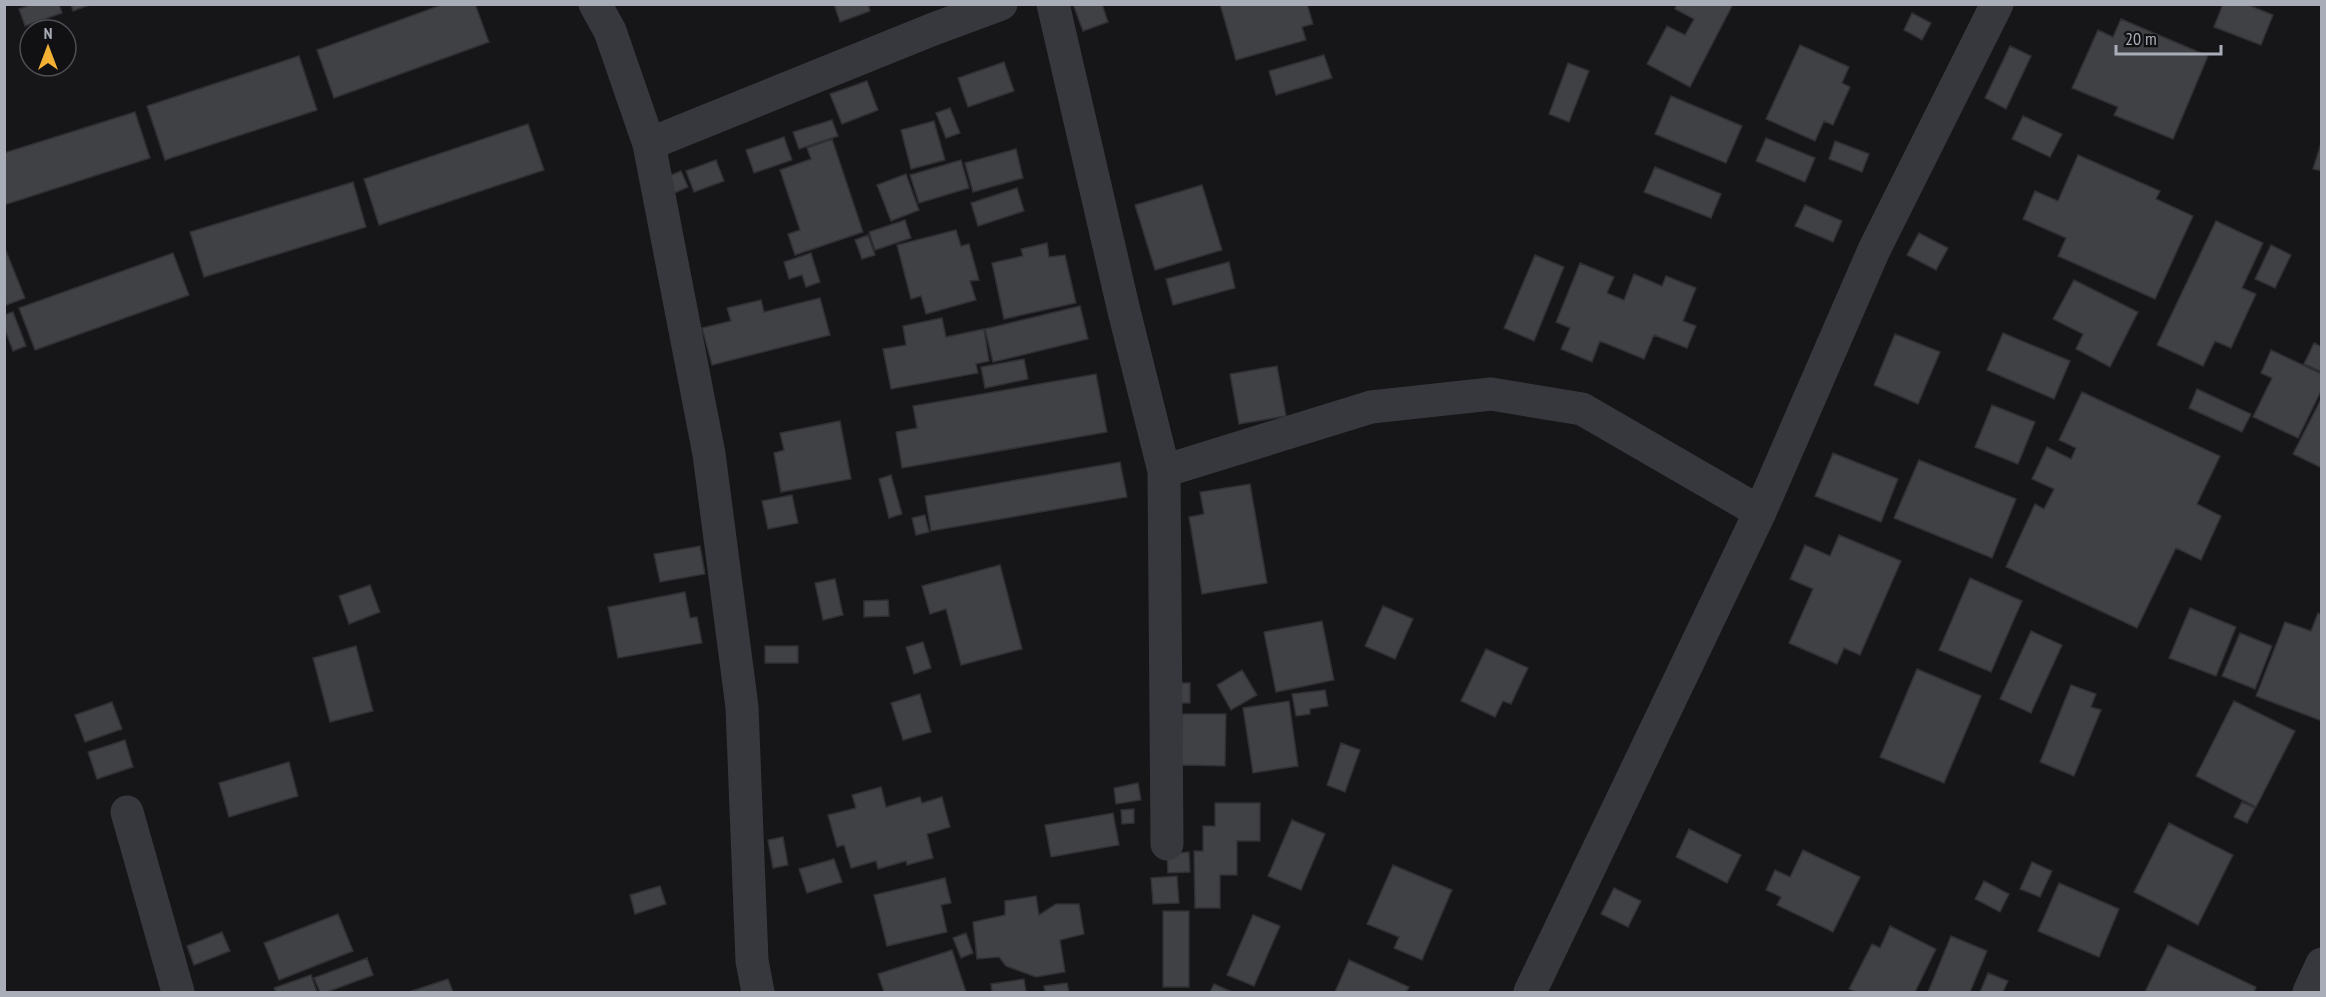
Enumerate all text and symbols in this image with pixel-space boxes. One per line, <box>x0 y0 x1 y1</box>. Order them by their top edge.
north arrow <box>18 18 78 78</box>
scale bar <box>2116 18 2221 56</box>
text: N <box>44 23 52 43</box>
text: 20 m <box>2125 27 2157 50</box>

